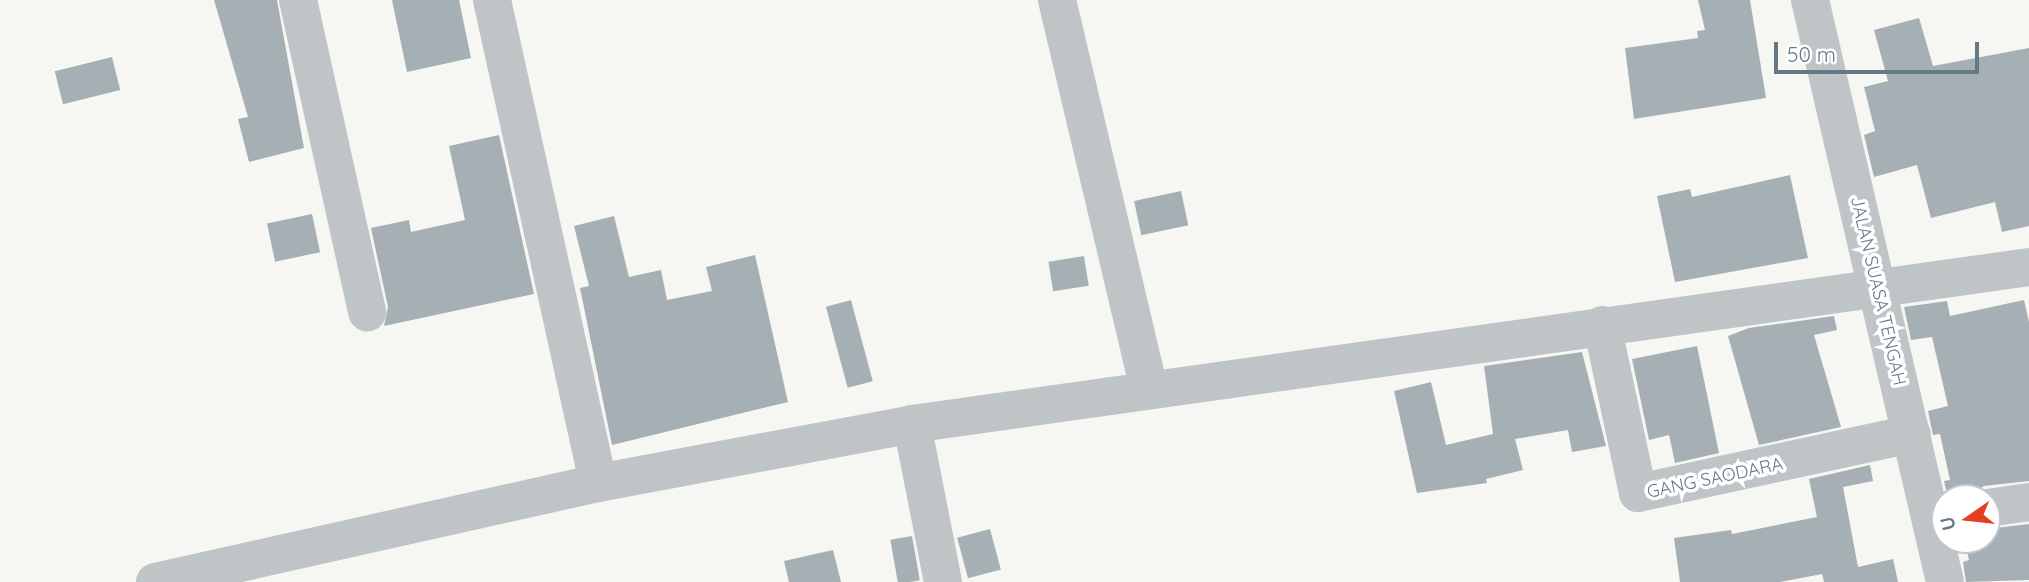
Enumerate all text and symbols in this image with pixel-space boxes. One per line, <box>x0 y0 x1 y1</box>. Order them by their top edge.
scale bar <box>1777 28 1982 72</box>
text: 50 m <box>1787 41 1836 67</box>
street label: JALAN SUASA TENGAH <box>1846 194 1910 388</box>
street label: GANG SAODARA <box>1645 453 1785 503</box>
north arrow <box>1931 484 2001 554</box>
text: U <box>1934 514 1961 533</box>

